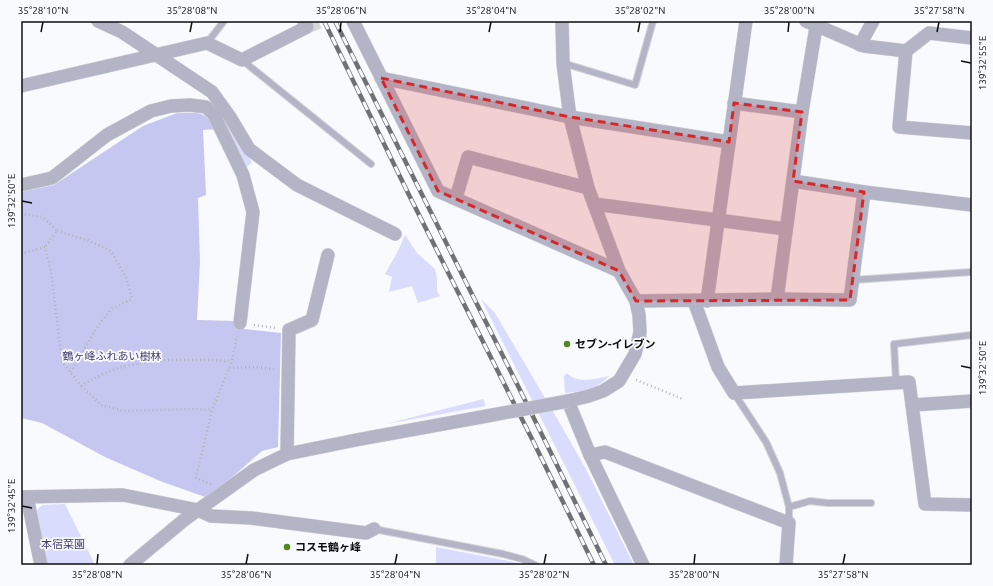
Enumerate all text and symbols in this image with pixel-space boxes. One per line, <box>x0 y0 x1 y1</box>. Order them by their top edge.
text: 35°28'10"N <box>18 5 68 16</box>
text: 35°28'08"N <box>167 5 217 16</box>
text: 35°28'06"N <box>316 5 366 16</box>
text: 35°28'04"N <box>466 5 516 16</box>
text: 35°28'02"N <box>615 5 665 16</box>
text: 35°28'00"N <box>764 5 814 16</box>
text: 35°27'58"N <box>914 5 964 16</box>
text: 139°32'55"E <box>977 35 988 90</box>
text: 139°32'50"E <box>6 173 17 228</box>
place label: セブン-イレブン <box>575 338 656 350</box>
marker: セブン-イレブン <box>562 339 572 349</box>
text: 139°32'50"E <box>977 340 988 395</box>
park label: 鶴ヶ峰ふれあい樹林 <box>63 350 162 362</box>
text: 139°32'45"E <box>6 478 17 533</box>
park label: 本宿菜園 <box>41 538 85 550</box>
place label: コスモ鶴ヶ峰 <box>295 541 361 553</box>
marker: コスモ鶴ヶ峰 <box>282 542 292 552</box>
text: 35°28'08"N <box>72 569 122 580</box>
text: 35°28'06"N <box>221 569 271 580</box>
text: 35°28'04"N <box>370 569 420 580</box>
text: 35°28'02"N <box>519 569 569 580</box>
text: 35°28'00"N <box>669 569 719 580</box>
text: 35°27'58"N <box>818 569 868 580</box>

